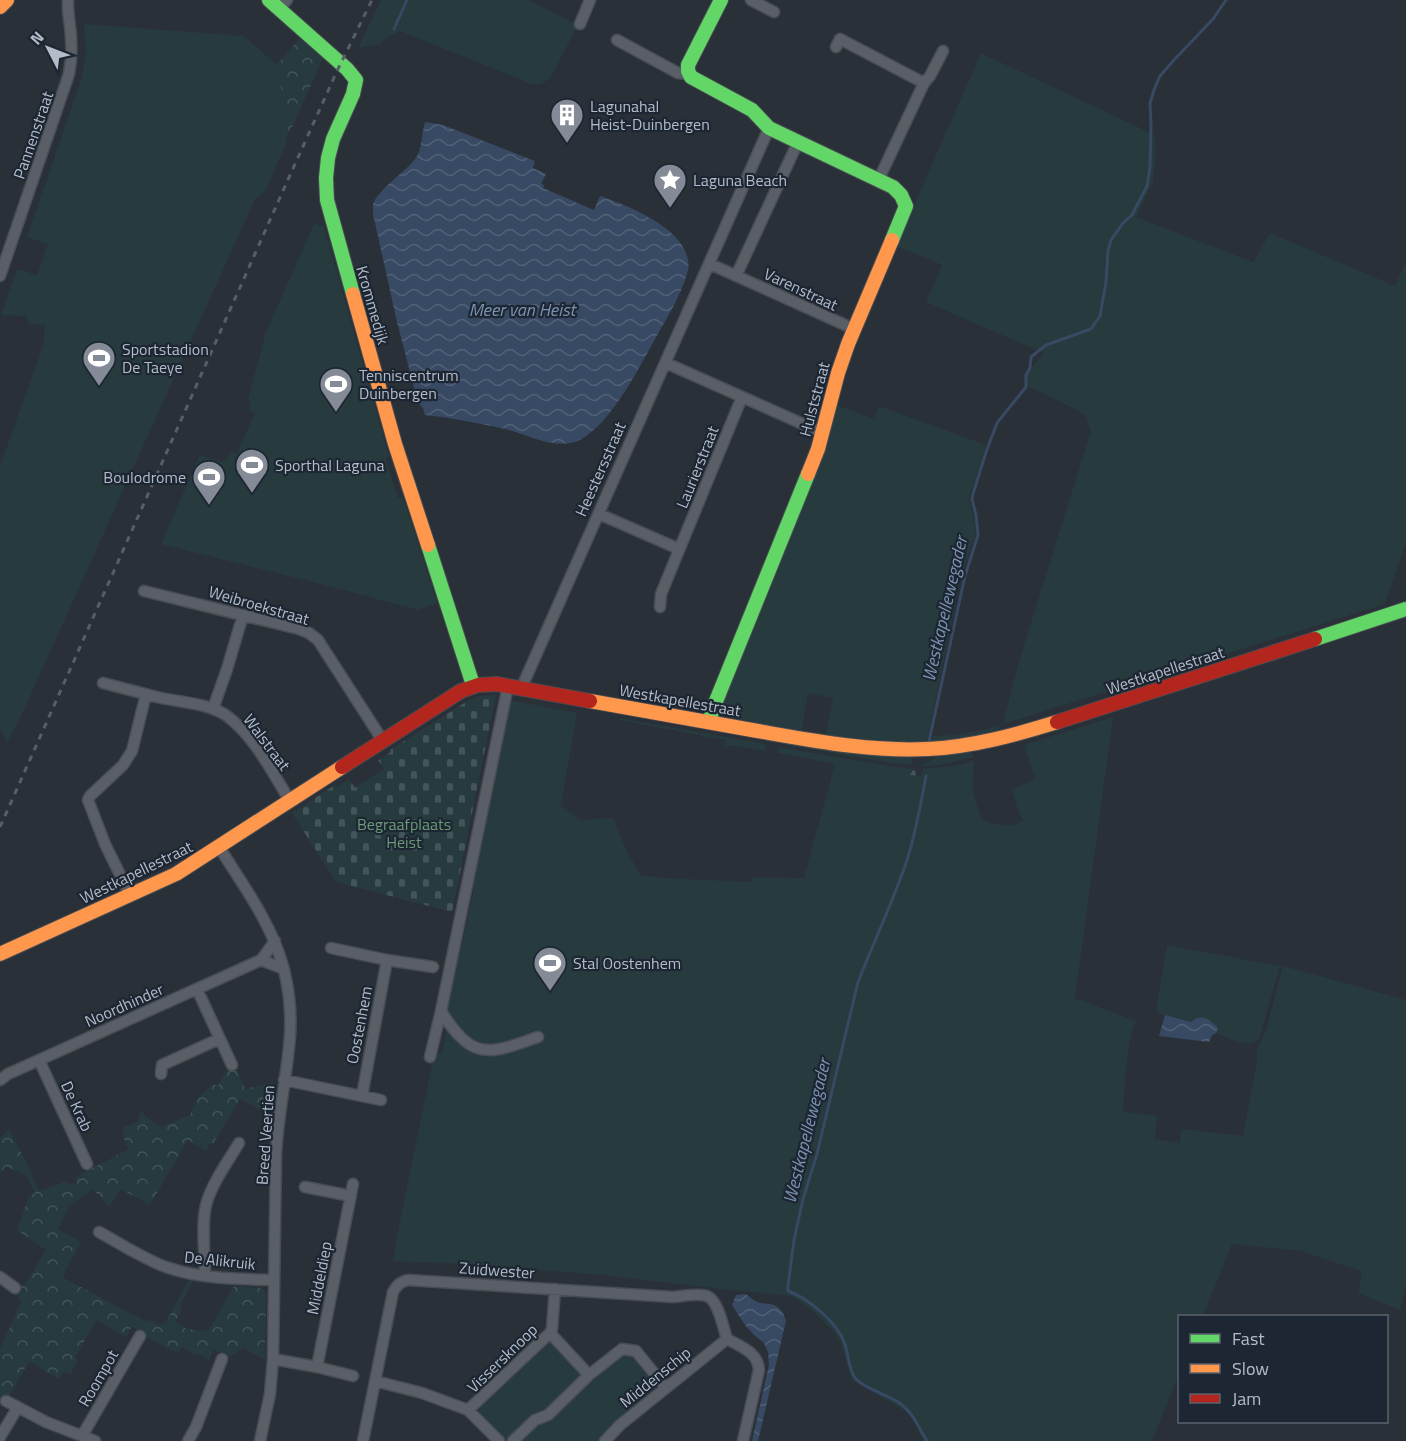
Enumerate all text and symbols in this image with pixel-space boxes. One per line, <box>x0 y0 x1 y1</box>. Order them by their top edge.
north arrow <box>18 18 78 78</box>
text: N <box>24 26 49 50</box>
street label: Pannenstraat <box>7 87 59 182</box>
place label: Lagunahal Heist-Duinbergen <box>590 94 710 136</box>
building icon: Lagunahal Heist-Duinbergen <box>549 97 585 144</box>
place icon: Laguna Beach <box>652 162 688 209</box>
place label: Laguna Beach <box>693 168 787 192</box>
street label: Varenstraat <box>760 261 842 317</box>
street label: Krommedijk <box>350 263 396 347</box>
water label: Meer van Heist <box>469 296 578 323</box>
place label: Sportstadion De Taeye <box>122 337 209 379</box>
sports icon: Sportstadion De Taeye <box>81 340 117 387</box>
street label: Hulststraat <box>793 359 836 439</box>
place label: Tenniscentrum Duinbergen <box>359 363 459 405</box>
sports icon: Tenniscentrum Duinbergen <box>318 366 354 413</box>
street label: Heestersstraat <box>568 418 632 520</box>
street label: Laurierstraat <box>670 422 725 512</box>
sports icon: Sporthal Laguna <box>234 447 270 494</box>
place label: Sporthal Laguna <box>275 453 385 477</box>
sports icon: Boulodrome <box>191 459 227 506</box>
place label: Boulodrome <box>103 465 186 489</box>
water label: Westkapellewegader <box>915 531 975 684</box>
street label: Weibroekstraat <box>206 579 312 631</box>
street label: Westkapellestraat <box>1103 639 1227 700</box>
street label: Westkapellestraat <box>617 678 743 723</box>
street label: Walstraat <box>238 708 297 776</box>
park label: Begraafplaats Heist <box>357 812 451 854</box>
street label: Westkapellestraat <box>76 834 197 910</box>
sports icon: Stal Oostenhem <box>532 945 568 992</box>
place label: Stal Oostenhem <box>573 951 681 975</box>
street label: Noordhinder <box>81 977 168 1033</box>
street label: Oostenhem <box>340 984 378 1066</box>
water label: Westkapellewegader <box>776 1054 838 1206</box>
street label: De Krab <box>55 1077 99 1135</box>
street label: Breed Veertien <box>250 1084 280 1186</box>
street label: Middeldiep <box>300 1239 338 1317</box>
street label: De Alikruik <box>183 1244 257 1276</box>
street label: Zuidwester <box>458 1255 536 1285</box>
legend <box>1178 1315 1388 1423</box>
street label: Vissersknoop <box>461 1318 543 1398</box>
text: Fast <box>1232 1325 1265 1352</box>
street label: Middenschip <box>614 1341 696 1413</box>
street label: Roompot <box>72 1345 124 1411</box>
text: Slow <box>1232 1355 1269 1382</box>
text: Jam <box>1232 1385 1261 1412</box>

